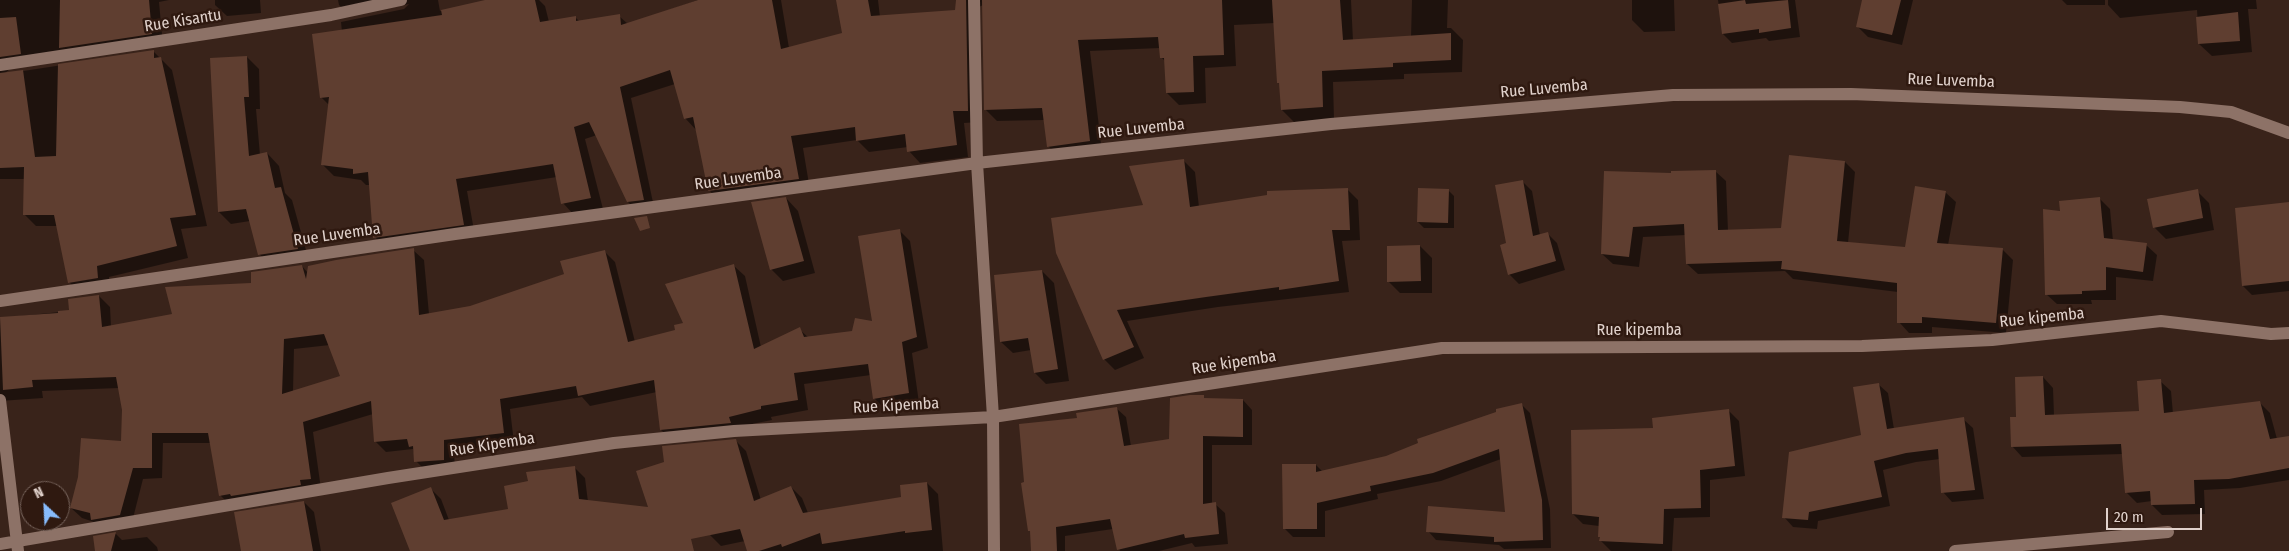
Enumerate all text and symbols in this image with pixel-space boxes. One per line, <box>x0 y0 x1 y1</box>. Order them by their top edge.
street label: Rue Kisantu <box>143 5 223 37</box>
street label: Rue Luvemba <box>1907 70 1995 92</box>
street label: Rue Luvemba <box>1500 76 1588 102</box>
street label: Rue Luvemba <box>1097 115 1185 143</box>
street label: Rue Luvemba <box>693 163 783 195</box>
street label: Rue Luvemba <box>292 219 382 251</box>
street label: Rue kipemba <box>1999 304 2085 332</box>
street label: Rue kipemba <box>1596 321 1682 341</box>
street label: Rue kipemba <box>1190 347 1278 379</box>
street label: Rue Kipemba <box>852 394 940 418</box>
street label: Rue Kipemba <box>448 429 536 461</box>
north arrow <box>20 481 70 531</box>
text: N <box>31 483 46 502</box>
scale bar <box>2109 498 2205 530</box>
text: 20 m <box>2114 508 2144 526</box>

